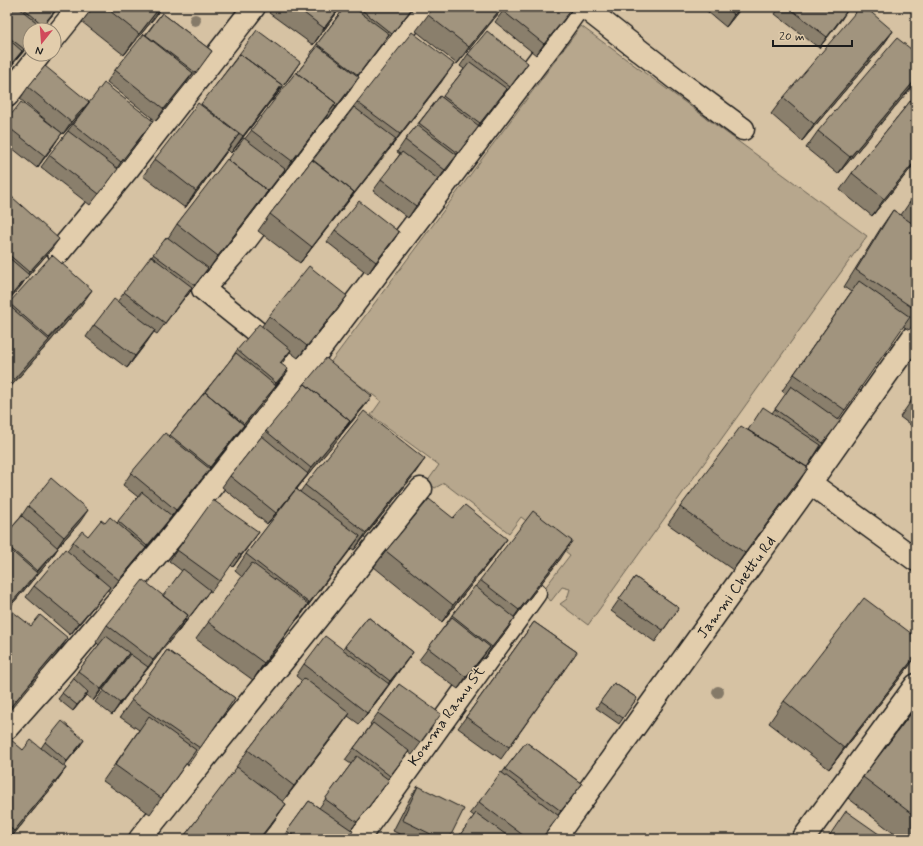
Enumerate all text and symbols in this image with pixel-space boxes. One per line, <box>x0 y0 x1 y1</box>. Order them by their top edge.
north arrow <box>22 22 62 62</box>
scale bar <box>773 22 852 48</box>
text: 20 m <box>779 29 805 45</box>
text: N <box>34 43 45 58</box>
street label: Jammi Chettu Rd <box>693 532 781 643</box>
street label: Komma Ramu St <box>404 663 490 770</box>

